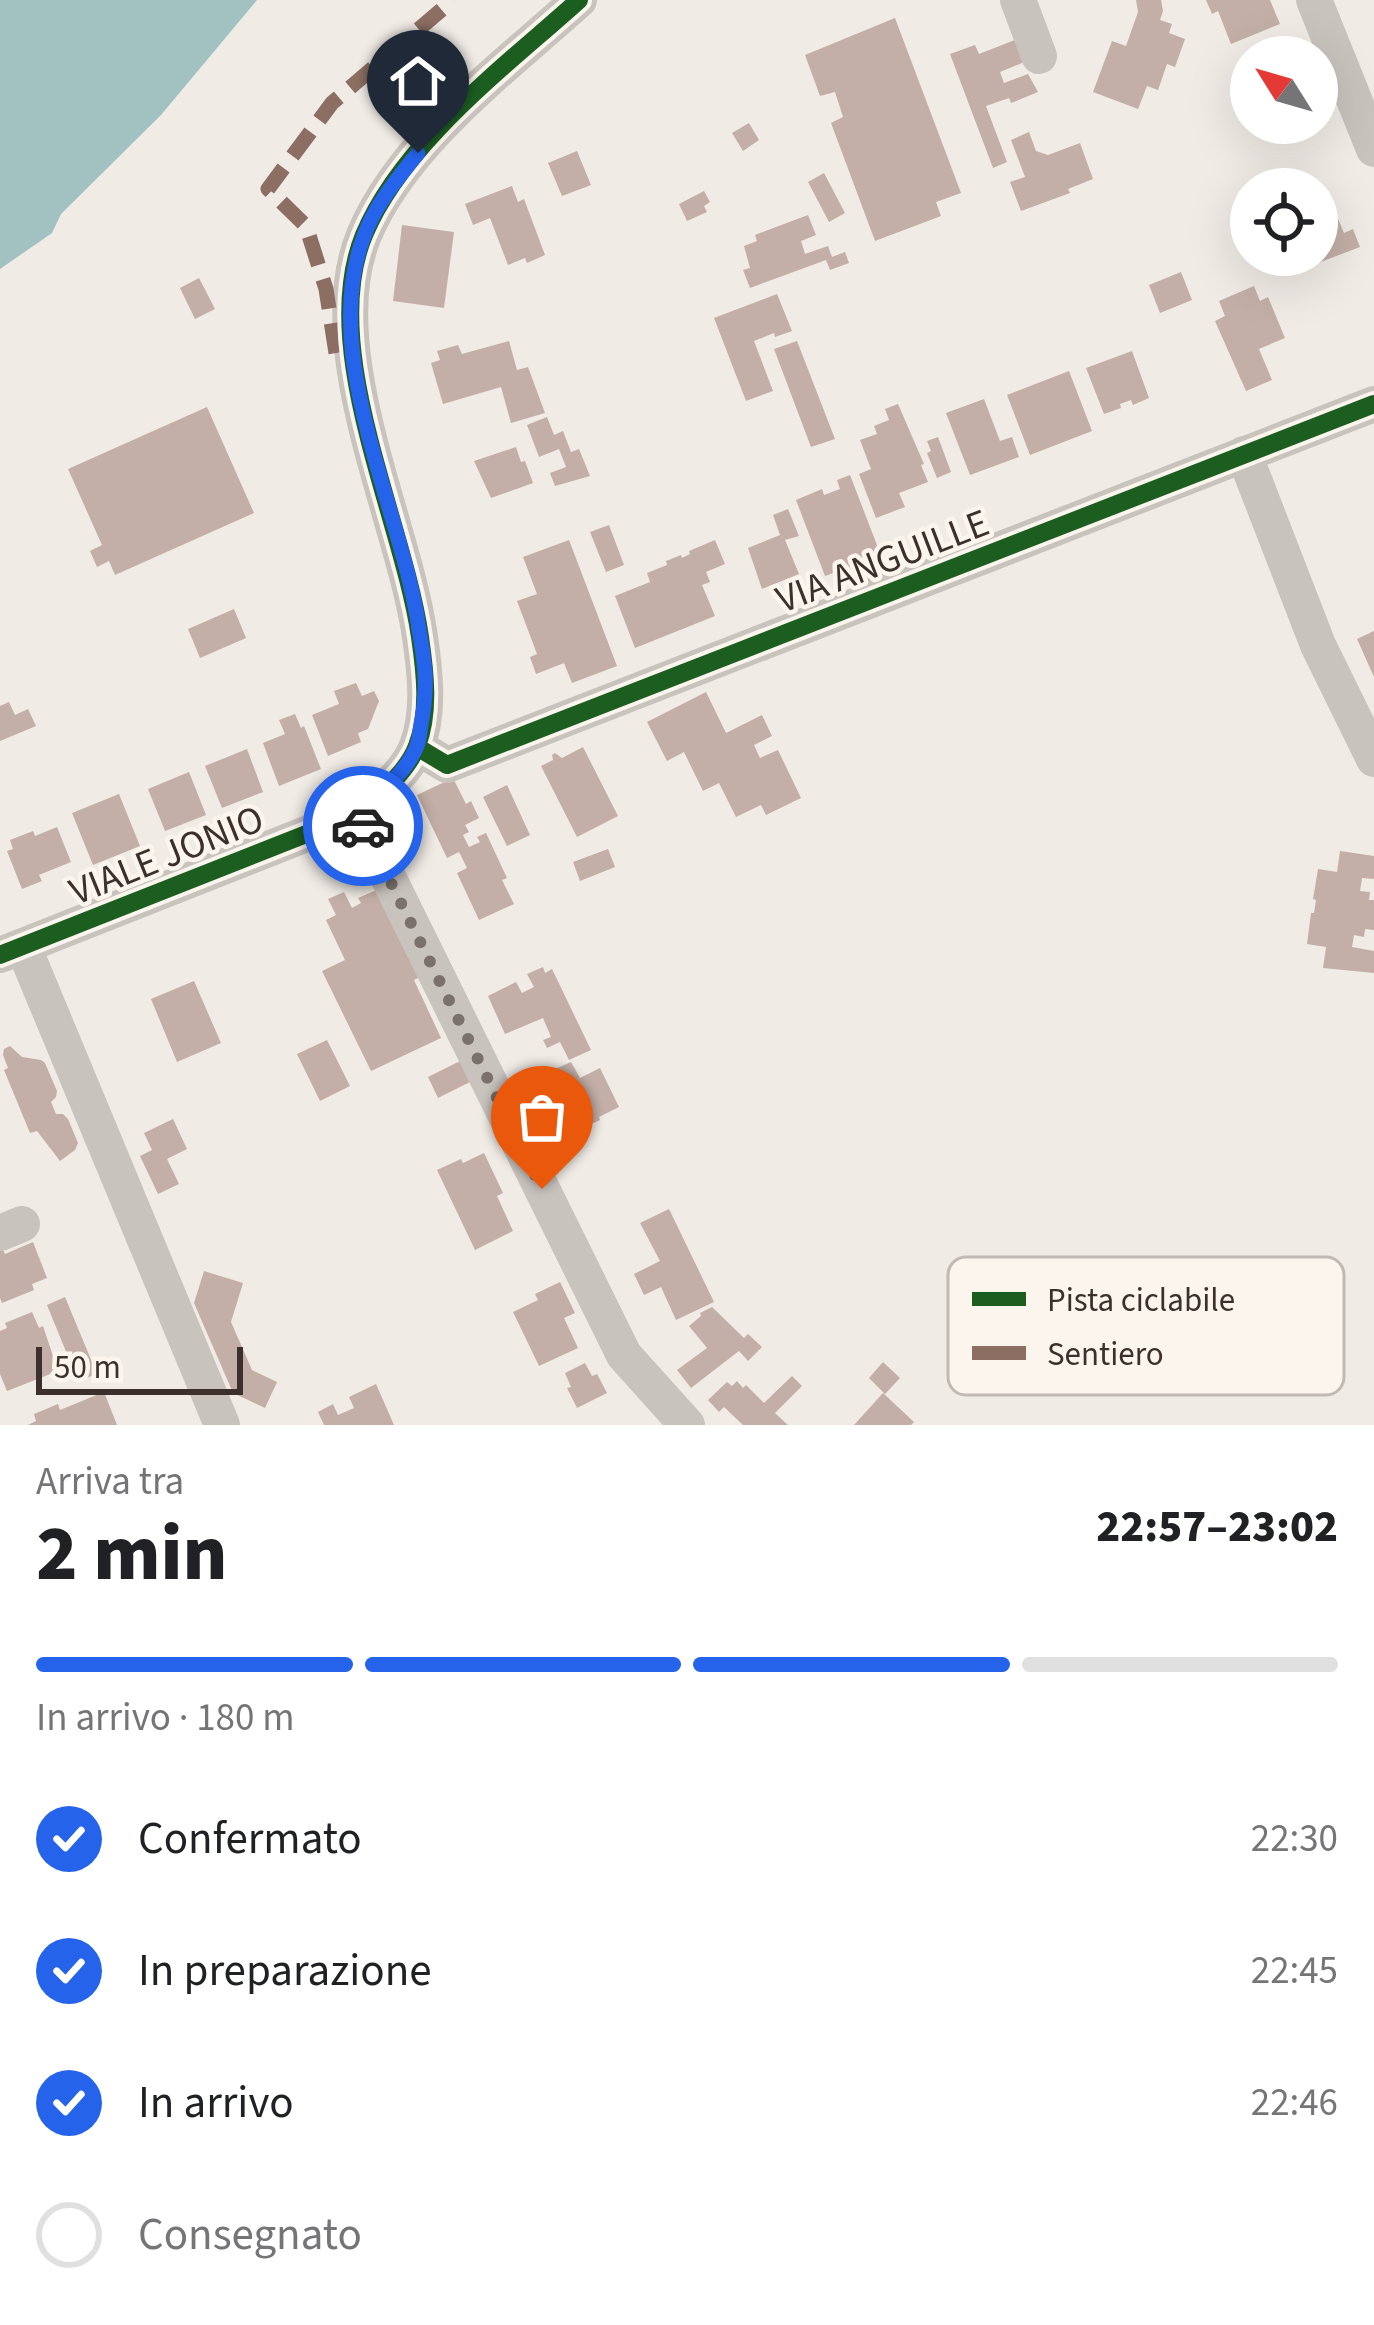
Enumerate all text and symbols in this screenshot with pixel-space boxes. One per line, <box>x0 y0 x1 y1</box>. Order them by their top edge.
pin <box>367 30 469 153</box>
north arrow <box>1230 36 1338 144</box>
map controls <box>1230 36 1338 276</box>
icon: home <box>385 48 451 114</box>
button: locate <box>1230 168 1338 276</box>
street label: VIA ANGUILLE <box>768 496 997 628</box>
courier <box>303 766 423 886</box>
street label: VIALE JONIO <box>61 792 272 920</box>
icon: car <box>330 793 396 859</box>
pin <box>491 1066 593 1189</box>
icon: bag <box>509 1084 575 1150</box>
legend <box>948 1257 1344 1395</box>
text: Pista ciclabile <box>1047 1277 1235 1324</box>
text: Sentiero <box>1047 1331 1164 1378</box>
scale bar <box>36 1341 243 1394</box>
text: 50 m <box>54 1344 121 1391</box>
text: Arriva tra <box>36 1454 184 1510</box>
text: 22:57–23:02 <box>1096 1495 1338 1559</box>
text: 2 min <box>36 1499 228 1610</box>
text: In arrivo · 180 m <box>36 1690 295 1746</box>
icon: check <box>36 1806 102 1872</box>
text: Confermato <box>138 1807 362 1871</box>
text: 22:30 <box>1251 1811 1338 1867</box>
icon: check <box>36 1938 102 2004</box>
text: In preparazione <box>138 1939 432 2003</box>
text: 22:45 <box>1251 1943 1338 1999</box>
icon: check <box>36 2070 102 2136</box>
text: In arrivo <box>138 2071 294 2135</box>
text: 22:46 <box>1251 2075 1338 2131</box>
text: Consegnato <box>138 2203 362 2267</box>

